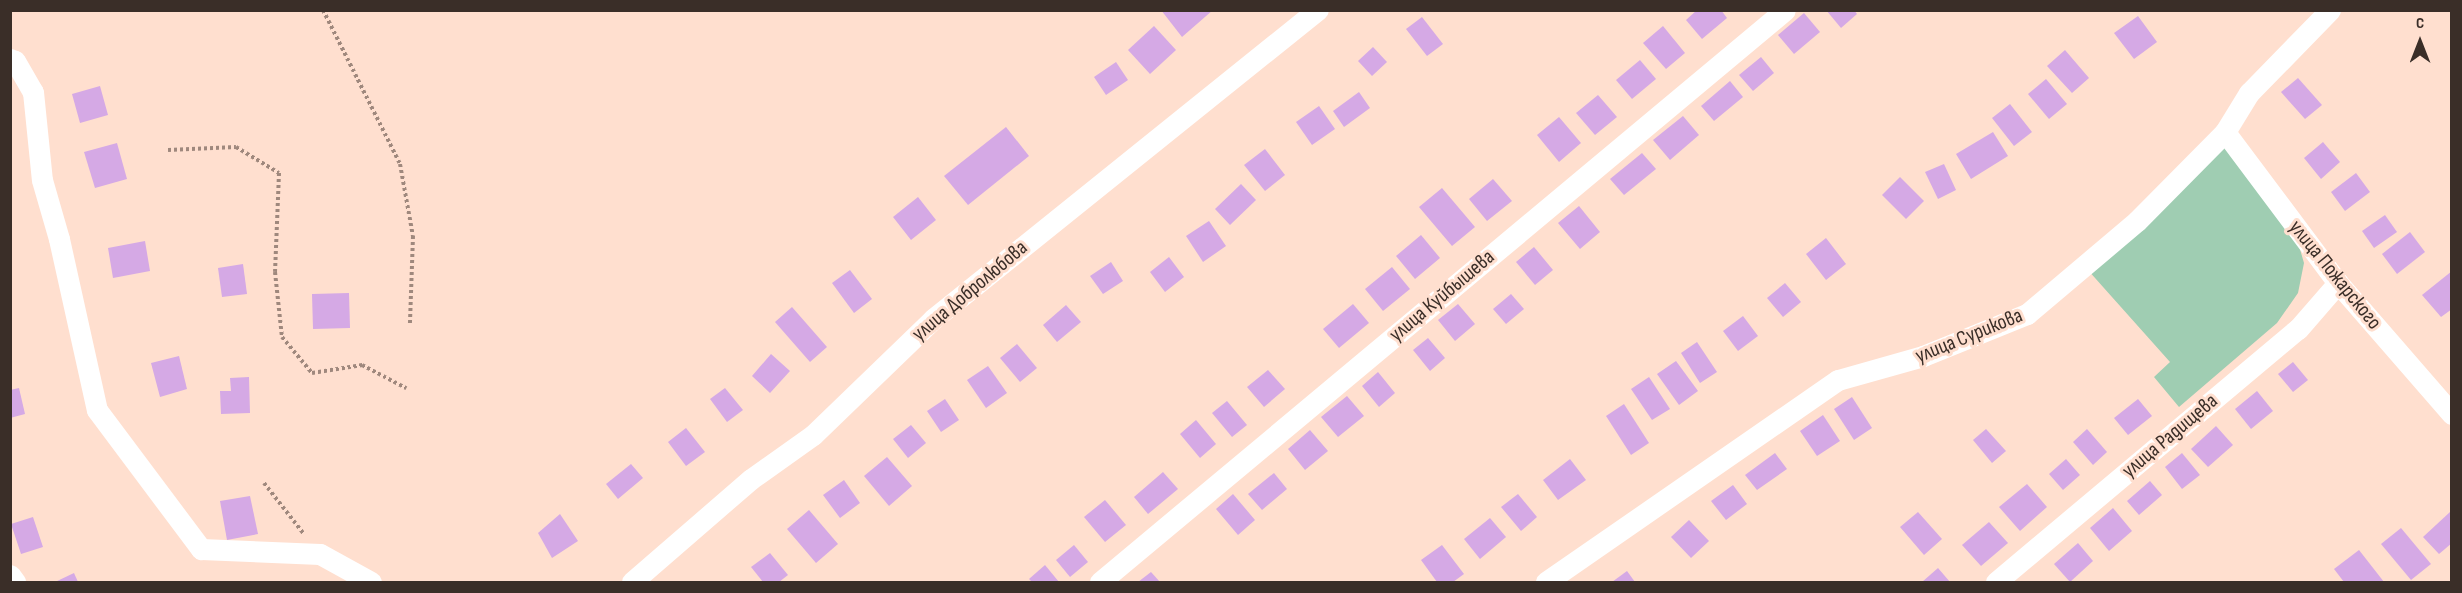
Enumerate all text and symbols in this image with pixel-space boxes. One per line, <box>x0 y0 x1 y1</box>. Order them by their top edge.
north arrow <box>2390 12 2450 72</box>
text: С <box>2416 14 2424 33</box>
street label: улица Пожарского <box>2283 215 2387 335</box>
street label: улица Добролюбова <box>907 235 1033 347</box>
street label: улица Куйбышева <box>1384 245 1500 347</box>
street label: улица Сурикова <box>1912 303 2026 369</box>
street label: улица Радищева <box>2117 389 2223 483</box>

